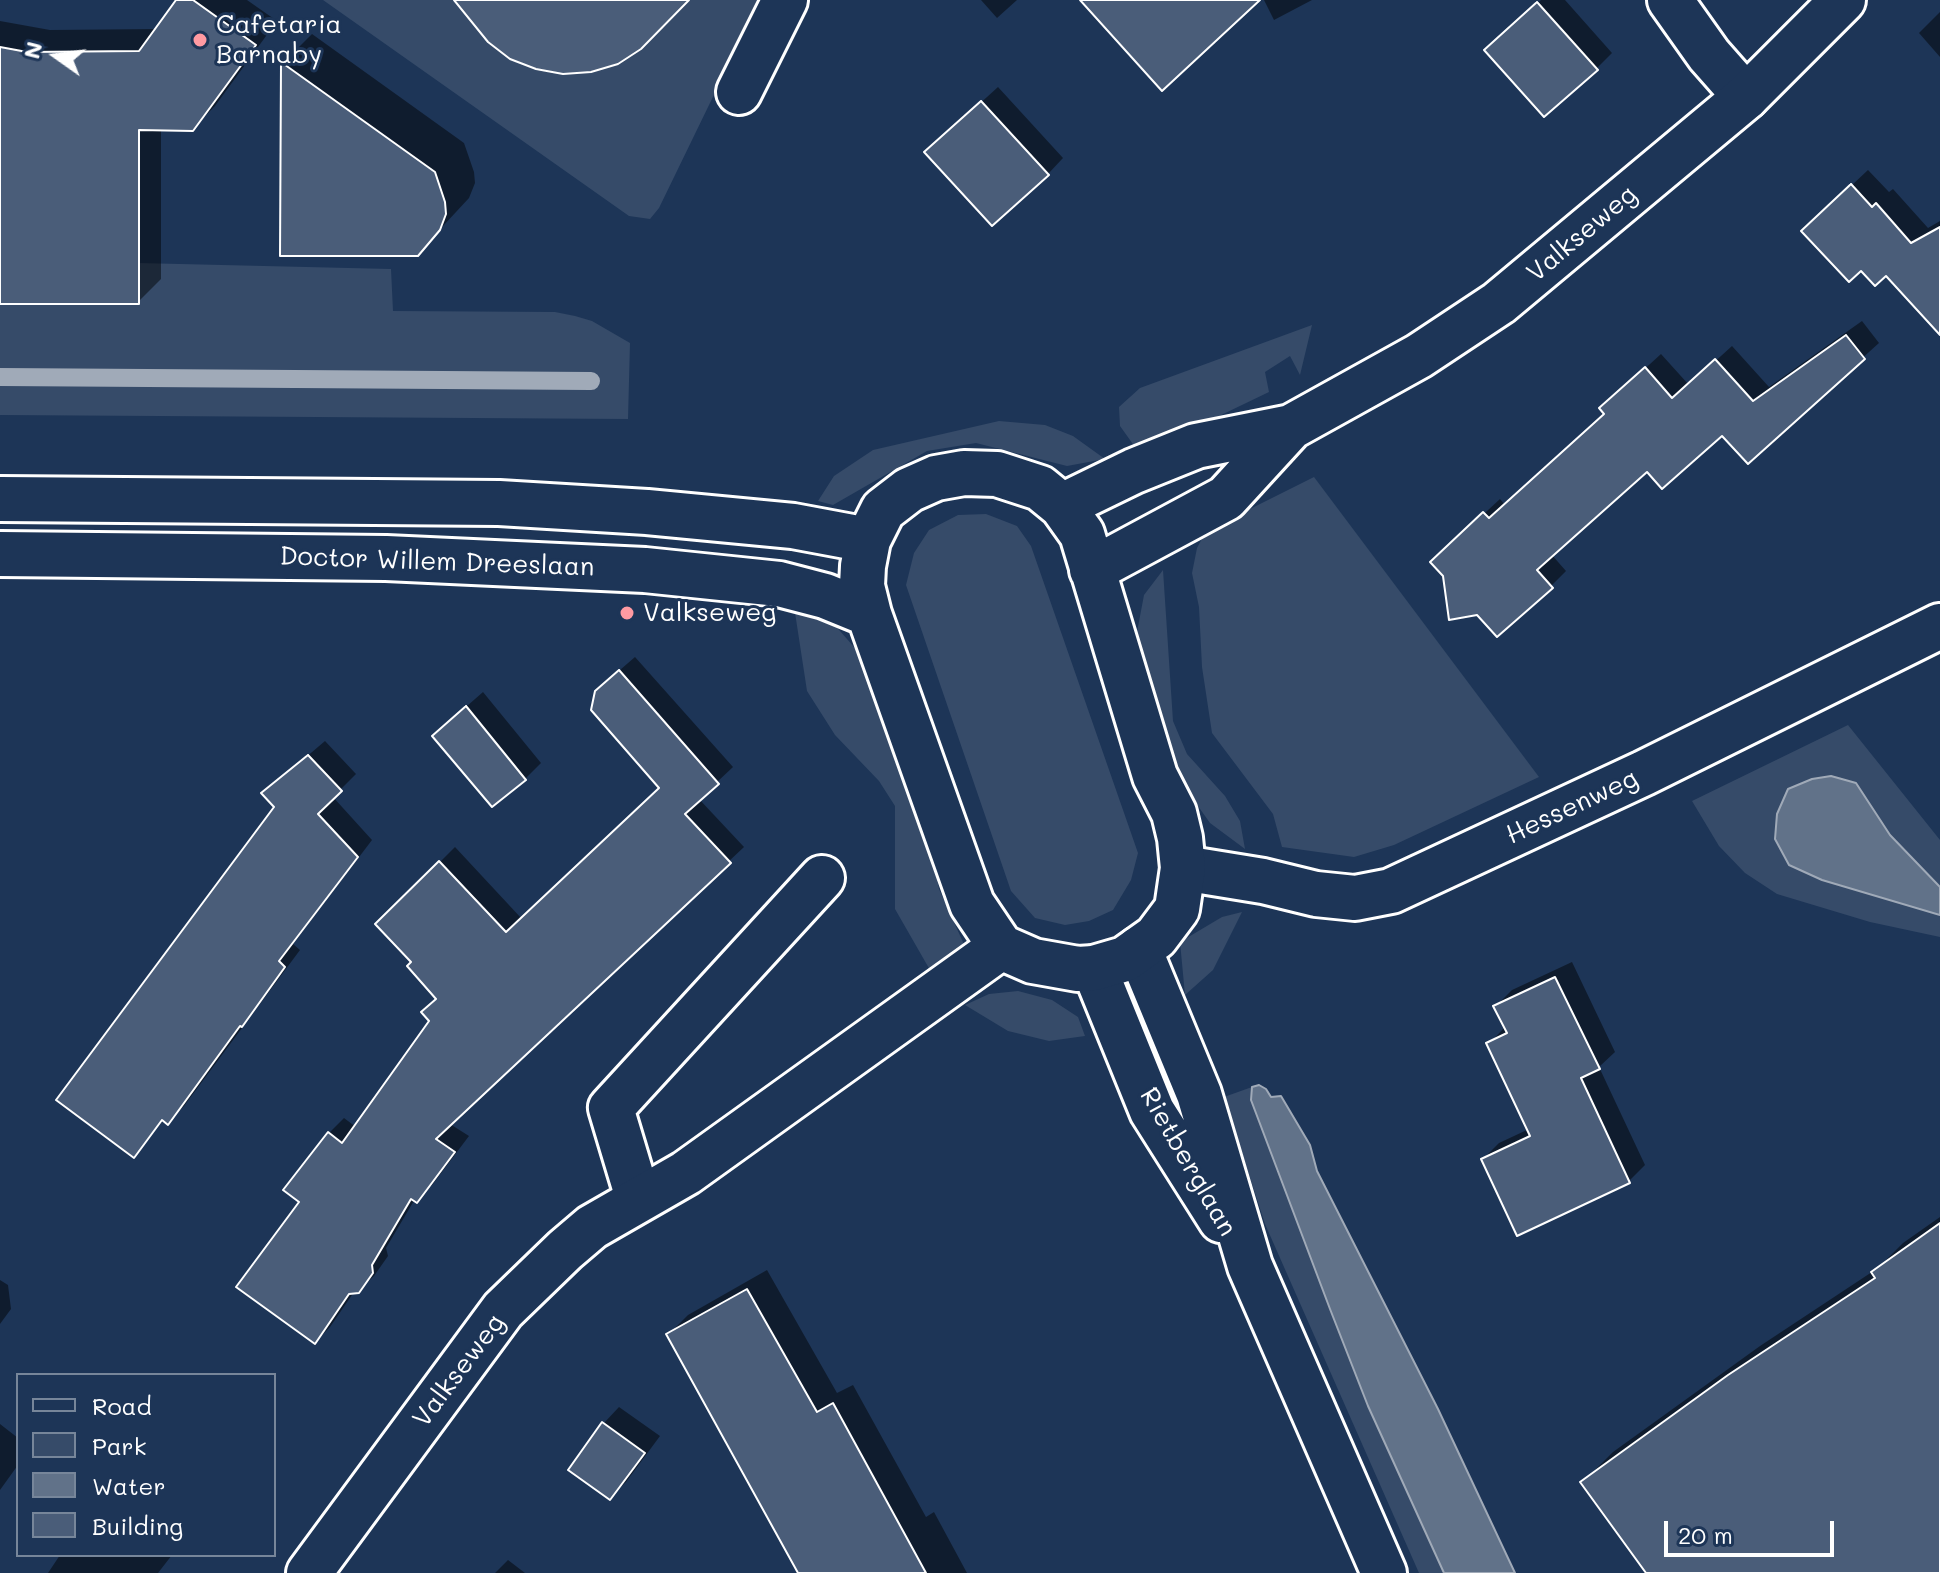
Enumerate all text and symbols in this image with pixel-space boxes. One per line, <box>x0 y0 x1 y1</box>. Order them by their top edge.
place label: Cafetaria Barnaby <box>216 9 342 70</box>
north arrow <box>16 16 96 96</box>
marker: Cafetaria Barnaby <box>191 31 209 49</box>
text: N <box>16 38 48 62</box>
street label: Valkseweg <box>1521 179 1643 289</box>
street label: Doctor Willem Dreeslaan <box>279 541 595 583</box>
place label: Valkseweg <box>643 597 776 629</box>
marker: Valkseweg <box>618 604 636 622</box>
street label: Hessenweg <box>1501 763 1643 851</box>
street label: Rietberglaan <box>1133 1082 1243 1242</box>
street label: Valkseweg <box>406 1308 512 1434</box>
legend <box>16 1373 276 1557</box>
text: Road <box>92 1390 152 1421</box>
text: Park <box>92 1430 146 1461</box>
text: Water <box>92 1470 166 1501</box>
scale bar <box>1668 1505 1838 1555</box>
text: Building <box>92 1510 183 1541</box>
text: 20 m <box>1678 1519 1733 1550</box>

